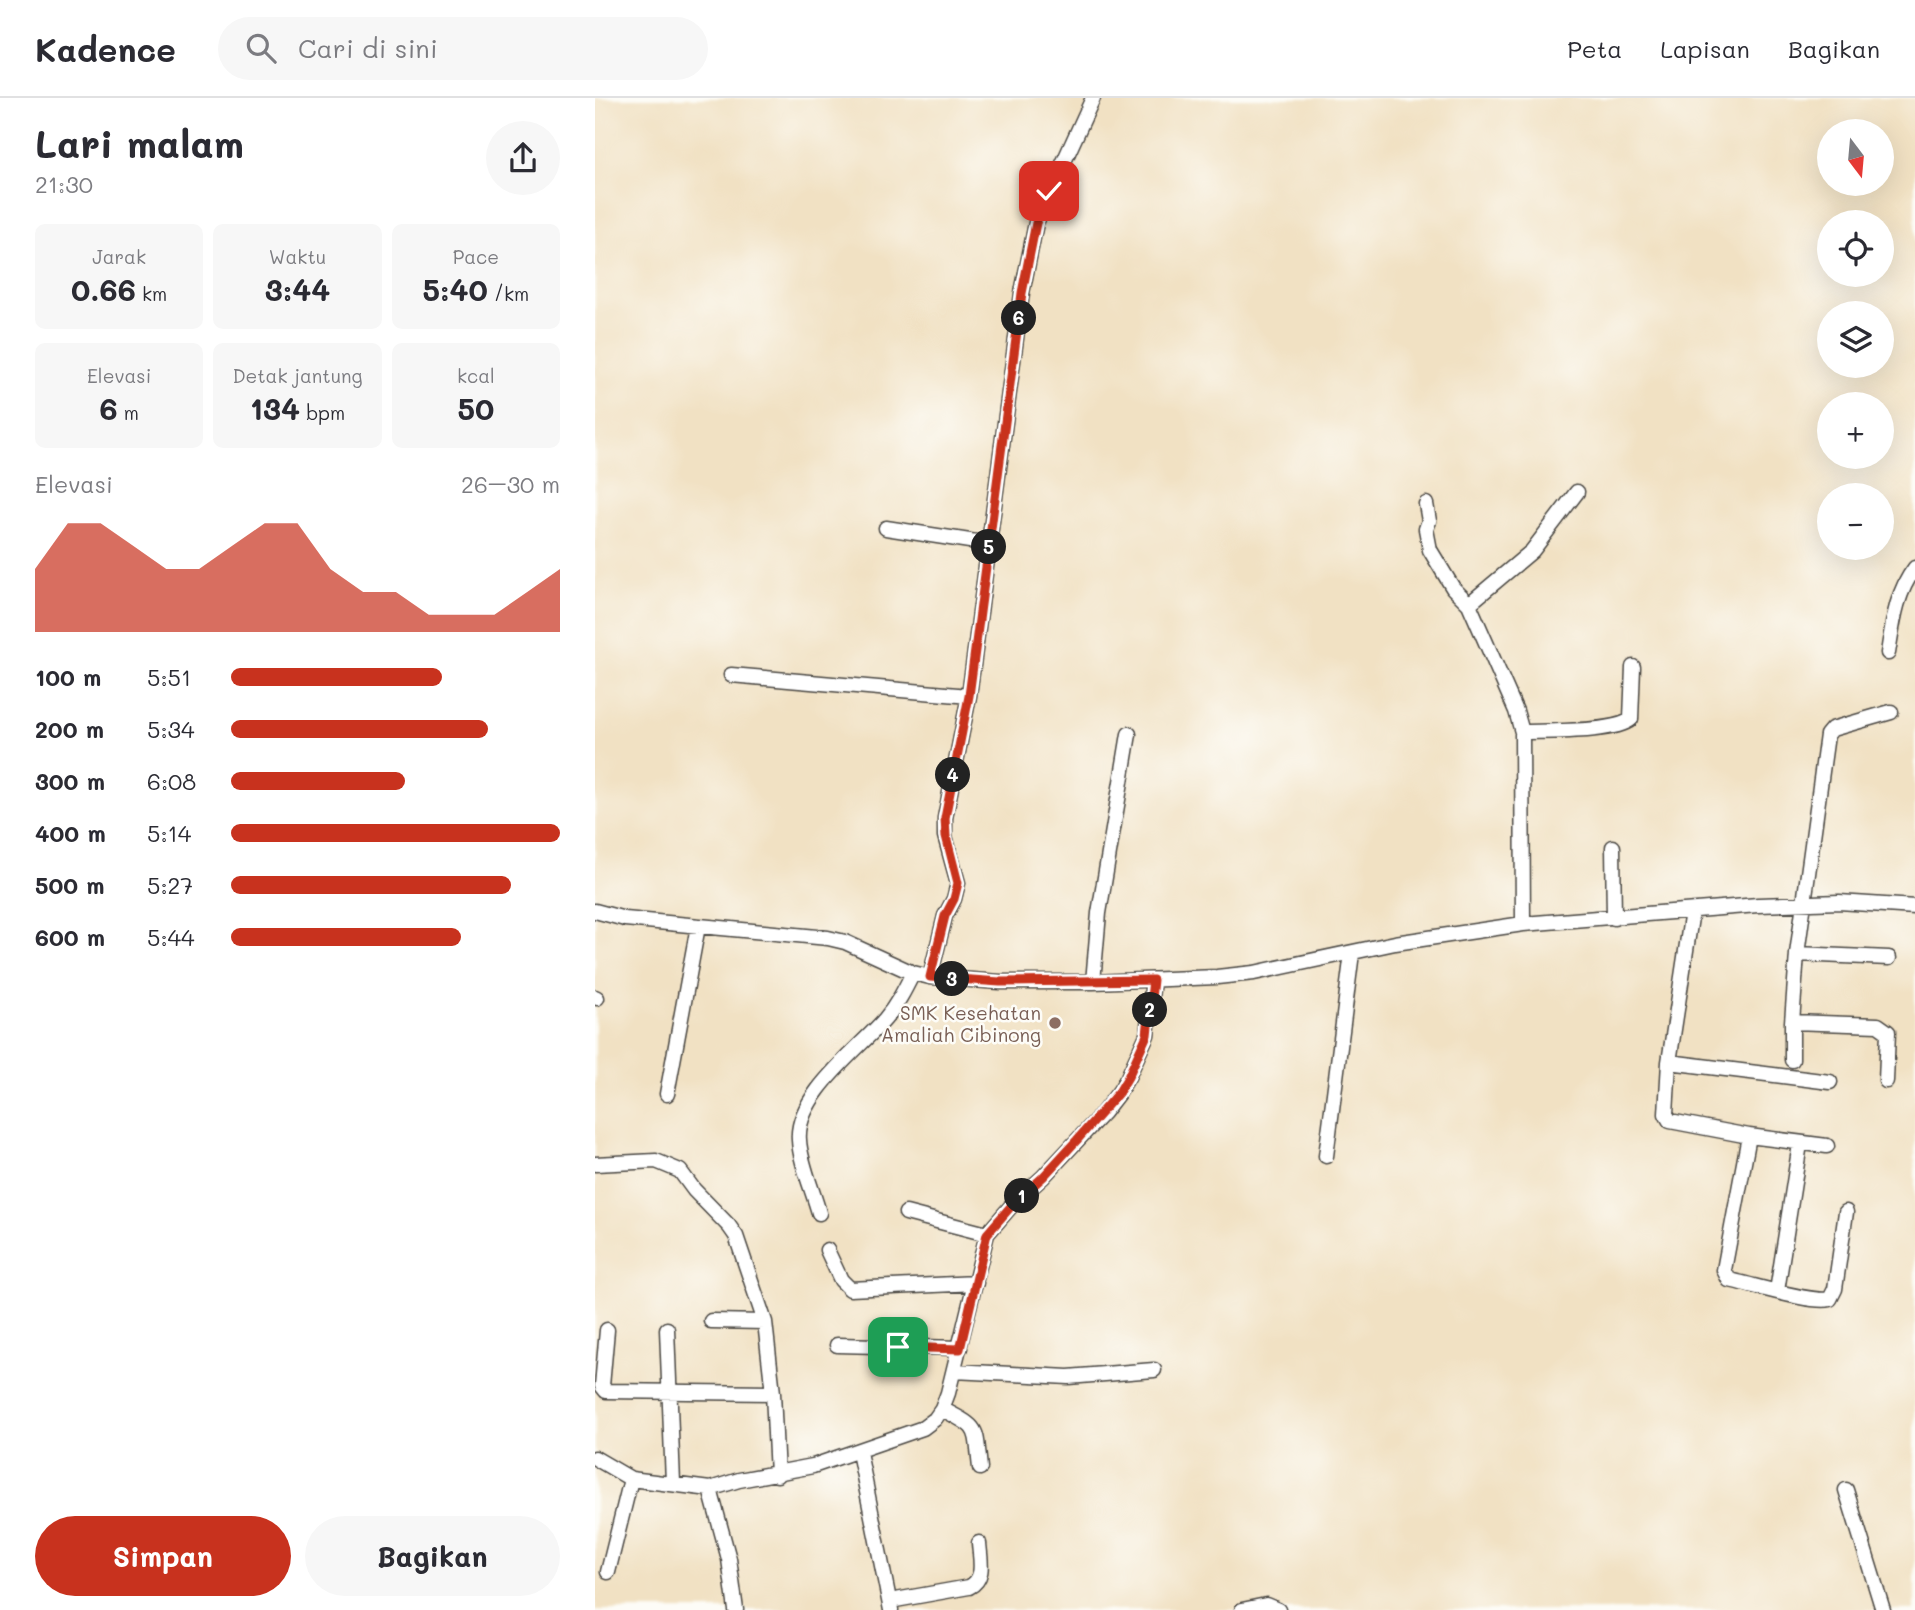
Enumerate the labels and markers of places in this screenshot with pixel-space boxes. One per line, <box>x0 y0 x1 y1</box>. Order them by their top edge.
pin <box>1019 161 1079 221</box>
pin: 6 <box>1001 300 1037 336</box>
pin: 5 <box>971 530 1007 564</box>
pin: 4 <box>935 758 971 792</box>
pin: 3 <box>935 962 969 996</box>
pin: 2 <box>1133 992 1167 1028</box>
place label: SMK Kesehatan Amaliah Cibinong <box>881 1000 1041 1047</box>
marker: SMK Kesehatan Amaliah Cibinong <box>1047 1015 1063 1031</box>
pin: 1 <box>1005 1178 1039 1214</box>
pin <box>868 1317 928 1377</box>

